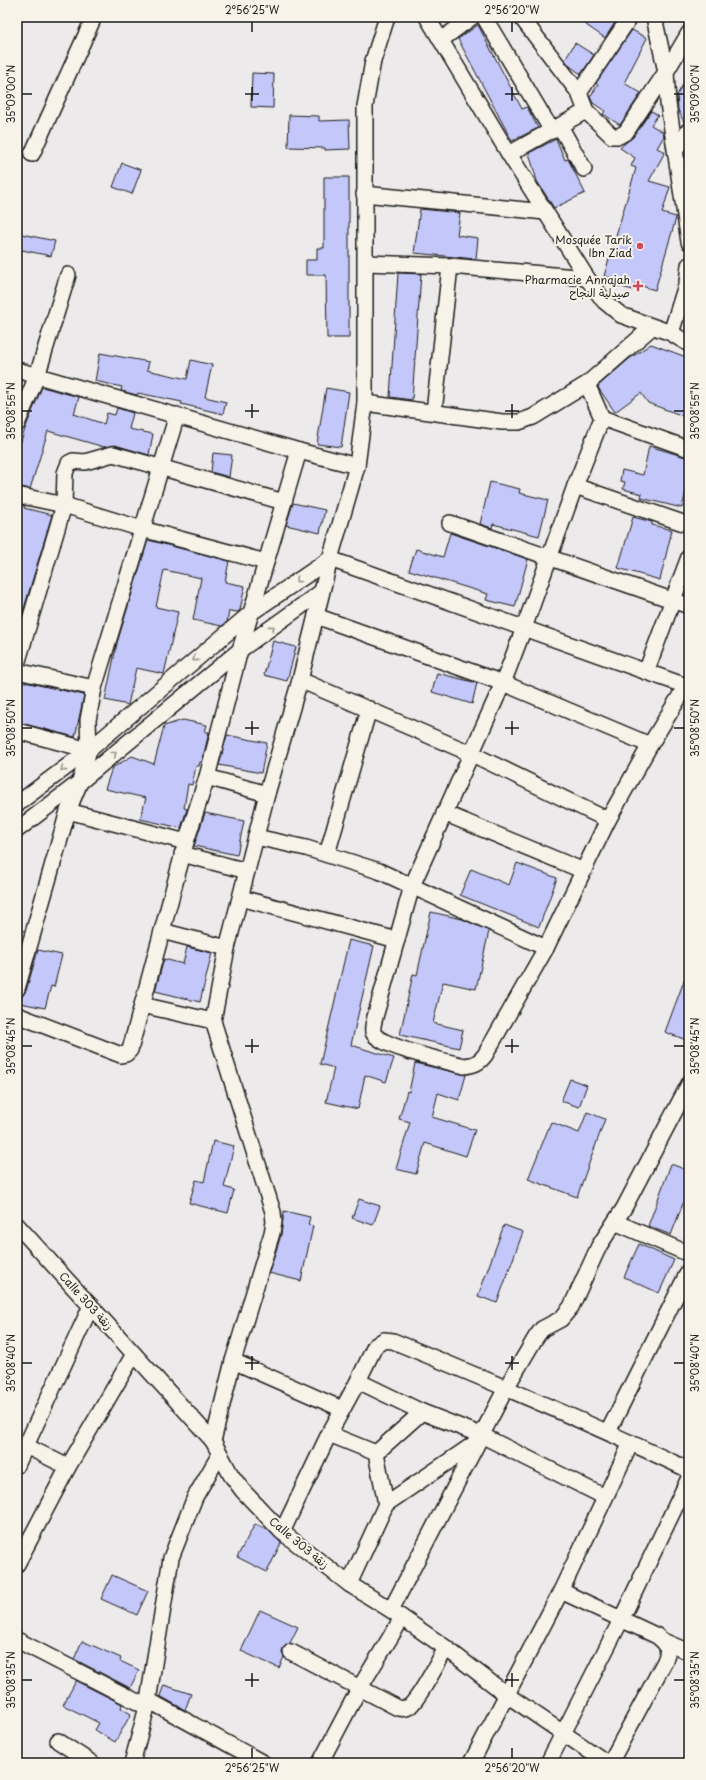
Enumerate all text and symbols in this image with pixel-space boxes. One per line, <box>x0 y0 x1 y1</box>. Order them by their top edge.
text: 2°56'25"W <box>225 2 280 17</box>
text: 2°56'20"W <box>484 2 540 17</box>
text: 35°09'00"N <box>3 64 18 123</box>
text: 35°09'00"N <box>687 64 702 123</box>
place label: Mosquée Tarik Ibn Ziad <box>555 231 632 261</box>
marker: Mosquée Tarik Ibn Ziad <box>635 241 645 251</box>
place label: Pharmacie Annajah صيدلية النجاح <box>525 271 630 301</box>
marker: Pharmacie Annajah صيدلية النجاح <box>633 281 643 291</box>
text: 35°08'55"N <box>3 382 18 440</box>
text: 35°08'55"N <box>687 382 702 440</box>
one-way arrow <box>295 576 302 583</box>
one-way arrow <box>268 625 275 633</box>
one-way arrow <box>192 655 199 662</box>
text: 35°08'50"N <box>3 699 18 757</box>
text: 35°08'50"N <box>687 699 702 757</box>
one-way arrow <box>110 752 117 759</box>
one-way arrow <box>60 765 67 772</box>
text: 35°08'45"N <box>3 1017 18 1075</box>
text: 35°08'45"N <box>687 1017 702 1075</box>
street label: Calle 303 زنقة <box>55 1268 117 1334</box>
text: 35°08'40"N <box>3 1334 18 1392</box>
text: 35°08'40"N <box>687 1334 702 1392</box>
street label: Calle 303 زنقة <box>266 1513 333 1573</box>
text: 35°08'35"N <box>3 1651 18 1709</box>
text: 35°08'35"N <box>687 1651 702 1709</box>
text: 2°56'25"W <box>225 1760 280 1775</box>
text: 2°56'20"W <box>484 1760 540 1775</box>

